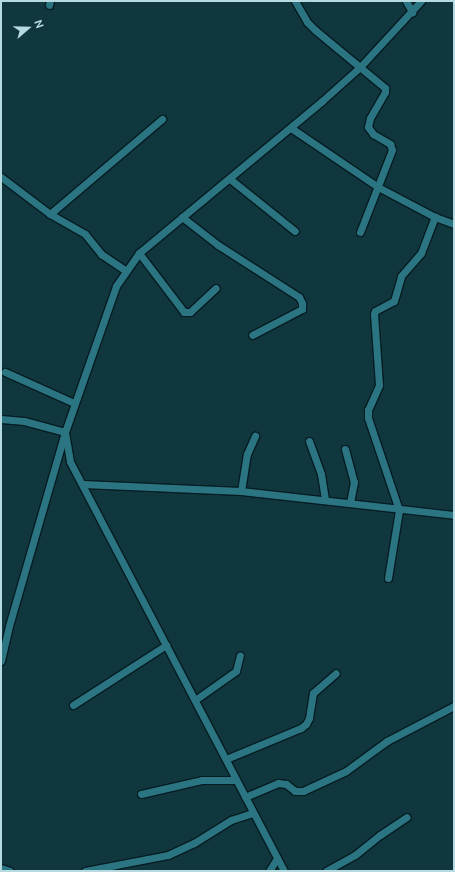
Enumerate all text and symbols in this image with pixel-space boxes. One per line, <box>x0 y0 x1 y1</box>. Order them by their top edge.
north arrow <box>8 8 48 48</box>
text: N <box>32 18 46 30</box>

